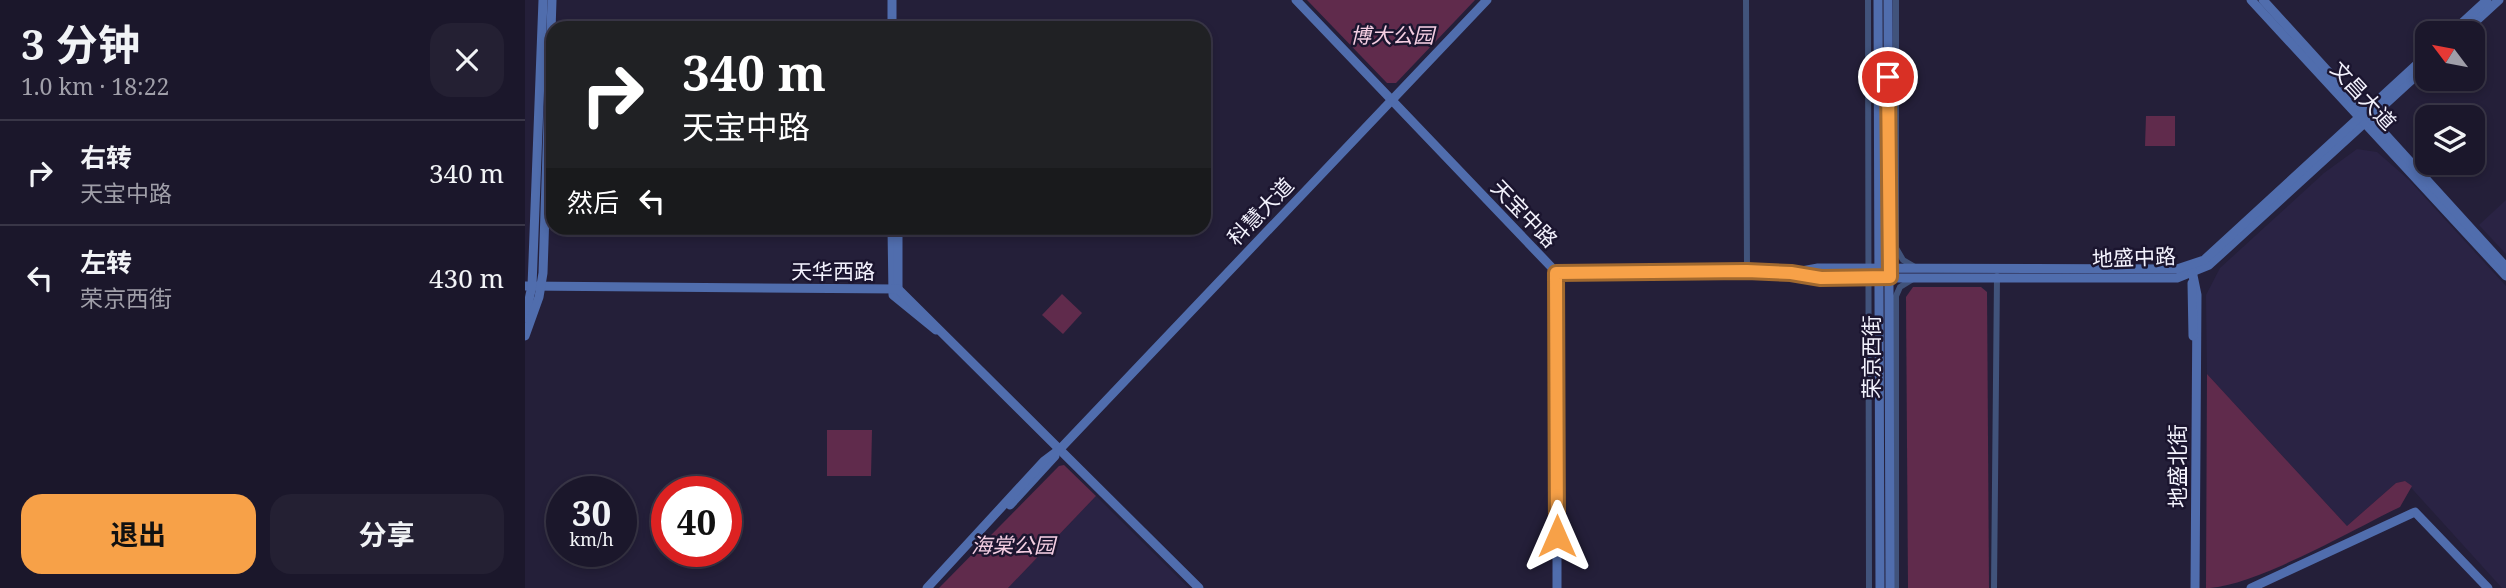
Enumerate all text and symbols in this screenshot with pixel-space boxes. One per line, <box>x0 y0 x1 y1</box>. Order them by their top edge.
text: 3 分钟 <box>21 15 140 72</box>
park label: 博大公园 <box>1350 21 1437 49</box>
north arrow <box>2415 21 2485 91</box>
map controls <box>2415 21 2485 175</box>
button: close <box>430 23 504 97</box>
text: 340 m <box>682 39 826 105</box>
pin <box>1858 47 1918 107</box>
icon: right <box>567 49 658 140</box>
street label: 文昌大道 <box>2325 55 2403 136</box>
icon: arrive <box>1869 58 1907 96</box>
text: 1.0 km · 18:22 <box>21 70 169 102</box>
text: 天宝中路 <box>682 105 810 148</box>
button: layers <box>2415 105 2485 175</box>
text: 右转 <box>80 139 132 175</box>
icon: right <box>21 154 59 192</box>
text: 340 m <box>429 155 504 191</box>
street label: 科慧大道 <box>1221 171 1300 251</box>
street label: 天宝中路 <box>1485 173 1564 253</box>
text: 天宝中路 <box>80 177 172 209</box>
icon: left <box>633 182 671 220</box>
text: 然后 <box>567 184 619 220</box>
street label: 地盛中路 <box>2092 242 2176 272</box>
text: 左转 <box>80 244 132 280</box>
street label: 天华西路 <box>791 257 875 285</box>
icon: left <box>21 259 59 297</box>
text: 430 m <box>429 260 504 296</box>
text: 荣京西街 <box>80 282 172 314</box>
street label: 荣京西街 <box>1857 315 1885 399</box>
street label: 地盛北街 <box>2163 424 2191 508</box>
speed limit sign: 40 <box>651 476 742 567</box>
text: 30 <box>572 489 611 536</box>
button: 退出 <box>21 494 256 574</box>
button: 分享 <box>270 494 504 574</box>
position arrow <box>1520 499 1594 573</box>
text: km/h <box>569 527 614 551</box>
park label: 海棠公园 <box>971 531 1058 559</box>

